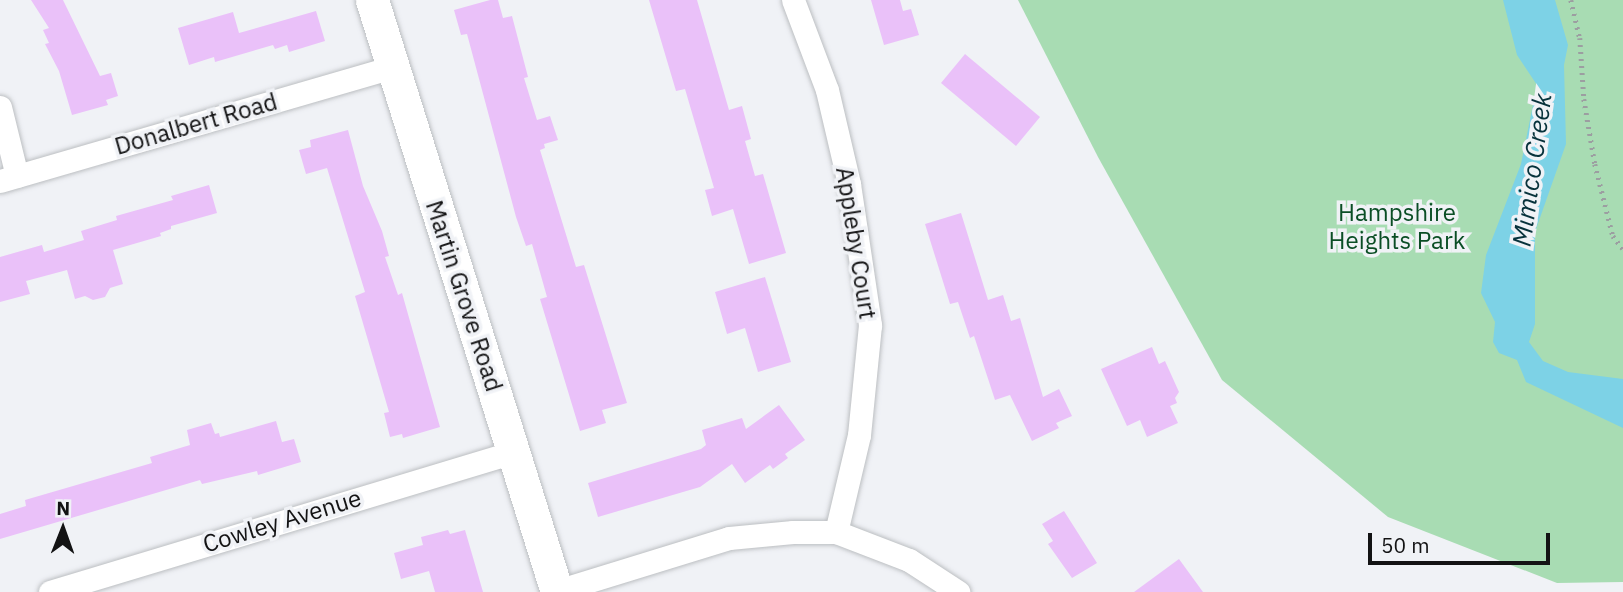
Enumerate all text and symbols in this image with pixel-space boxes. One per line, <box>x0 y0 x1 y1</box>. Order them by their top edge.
street label: Donalbert Road <box>111 87 281 161</box>
water label: Mimico Creek <box>1506 92 1558 248</box>
street label: Appleby Court <box>830 165 882 321</box>
street label: Martin Grove Road <box>420 197 508 395</box>
park label: Hampshire Heights Park <box>1329 199 1465 255</box>
street label: Cowley Avenue <box>199 483 365 559</box>
north arrow <box>28 494 98 564</box>
text: N <box>56 496 70 520</box>
scale bar <box>1371 518 1553 562</box>
text: 50 m <box>1381 531 1430 559</box>

